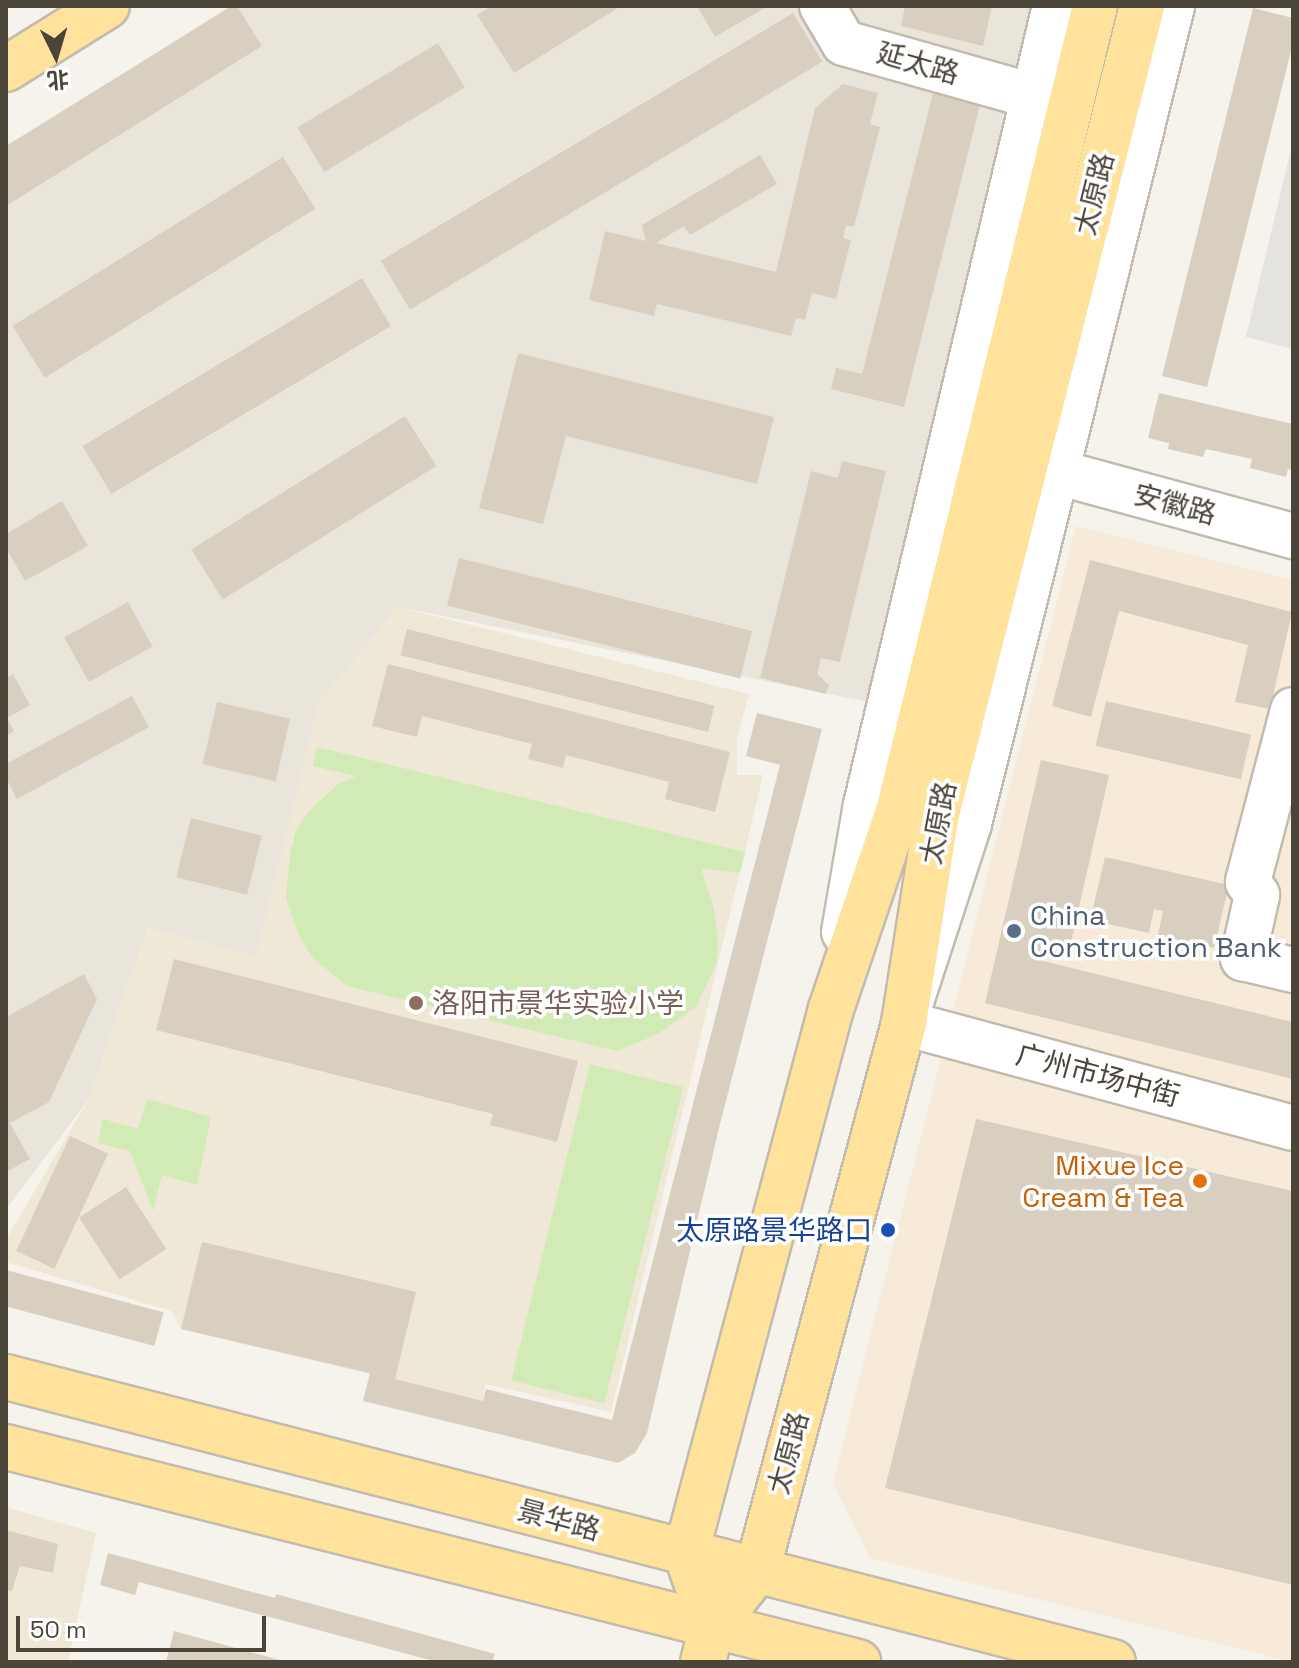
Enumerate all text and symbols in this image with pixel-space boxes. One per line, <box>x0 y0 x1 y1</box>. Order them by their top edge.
north arrow <box>16 16 96 96</box>
street label: 延太路 <box>873 35 963 91</box>
text: 北 <box>46 65 70 95</box>
street label: 太原路 <box>1068 149 1120 239</box>
street label: 安徽路 <box>1130 477 1220 531</box>
street label: 太原路 <box>913 779 963 867</box>
place label: China Construction Bank <box>1030 898 1282 964</box>
marker: China Construction Bank <box>1005 922 1023 940</box>
place label: 洛阳市景华实验小学 <box>432 986 684 1020</box>
marker: 洛阳市景华实验小学 <box>407 994 425 1012</box>
street label: 广州市场中街 <box>1013 1037 1183 1113</box>
place label: Mixue Ice Cream & Tea <box>1022 1148 1184 1214</box>
marker: Mixue Ice Cream & Tea <box>1191 1172 1209 1190</box>
place label: 太原路景华路口 <box>676 1213 872 1247</box>
marker: 太原路景华路口 <box>879 1221 897 1239</box>
street label: 太原路 <box>761 1408 815 1498</box>
street label: 景华路 <box>514 1493 604 1547</box>
scale bar <box>20 1600 270 1650</box>
text: 50 m <box>30 1614 87 1645</box>

